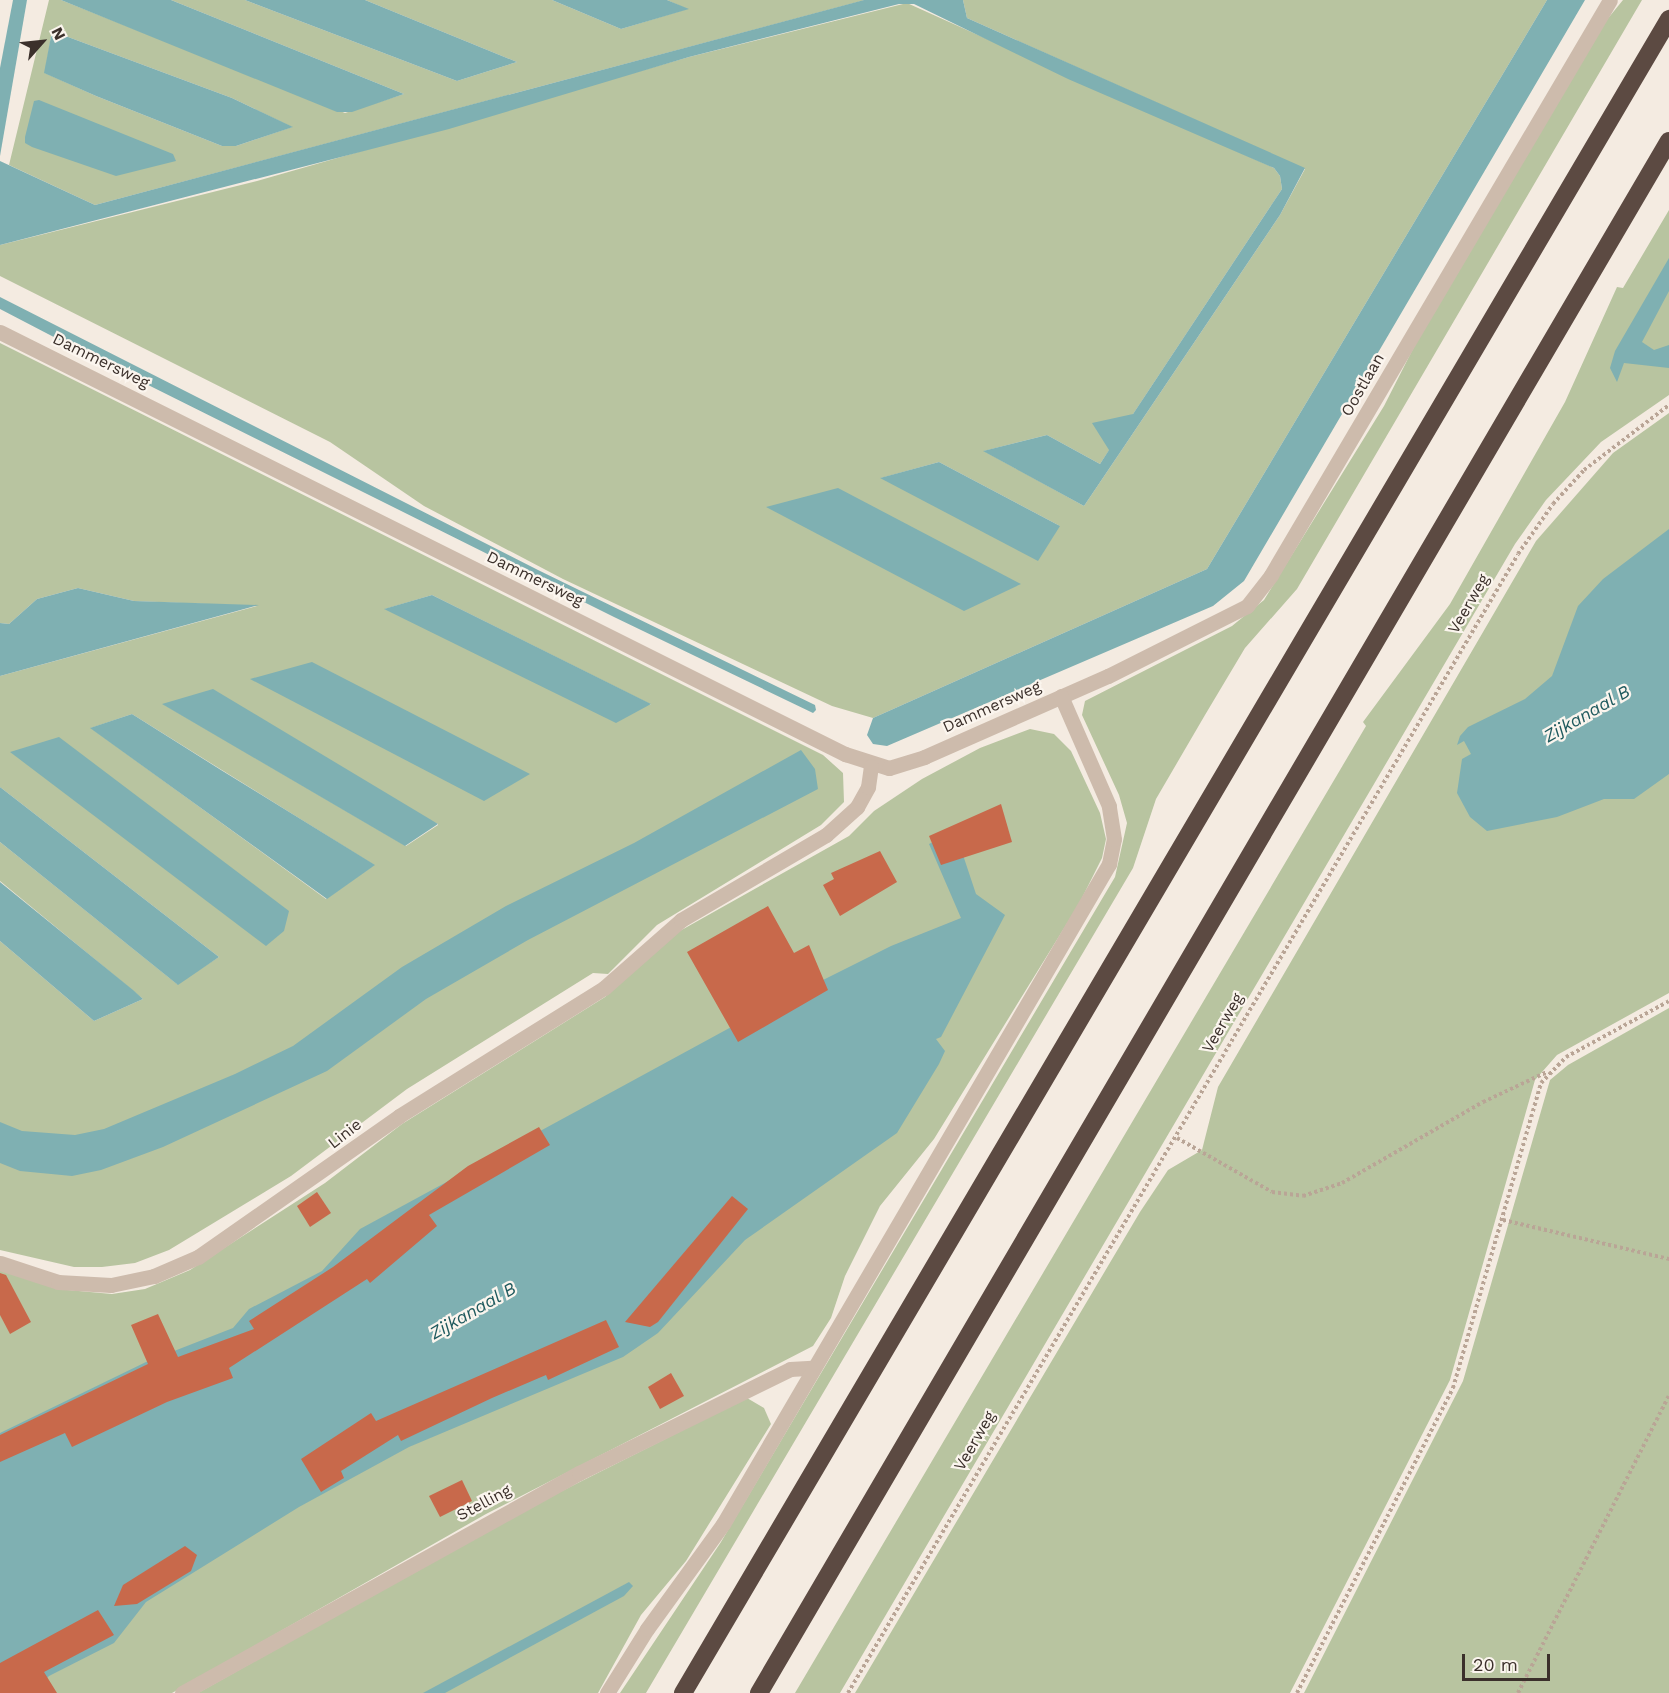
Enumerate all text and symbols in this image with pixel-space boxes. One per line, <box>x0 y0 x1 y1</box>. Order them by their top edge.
north arrow <box>12 12 72 72</box>
text: N <box>47 24 70 43</box>
street label: Dammersweg <box>49 329 153 393</box>
street label: Oostlaan <box>1337 350 1389 420</box>
street label: Dammersweg <box>483 547 587 611</box>
street label: Veerweg <box>1444 571 1494 637</box>
street label: Dammersweg <box>940 677 1044 737</box>
water label: Zijkanaal B <box>1540 681 1634 747</box>
street label: Veerweg <box>1198 990 1248 1056</box>
street label: Linie <box>324 1115 366 1153</box>
water label: Zijkanaal B <box>426 1278 520 1344</box>
street label: Veerweg <box>950 1408 1000 1474</box>
street label: Stelling <box>454 1481 514 1525</box>
scale bar <box>1465 1642 1554 1680</box>
text: 20 m <box>1473 1654 1518 1675</box>

